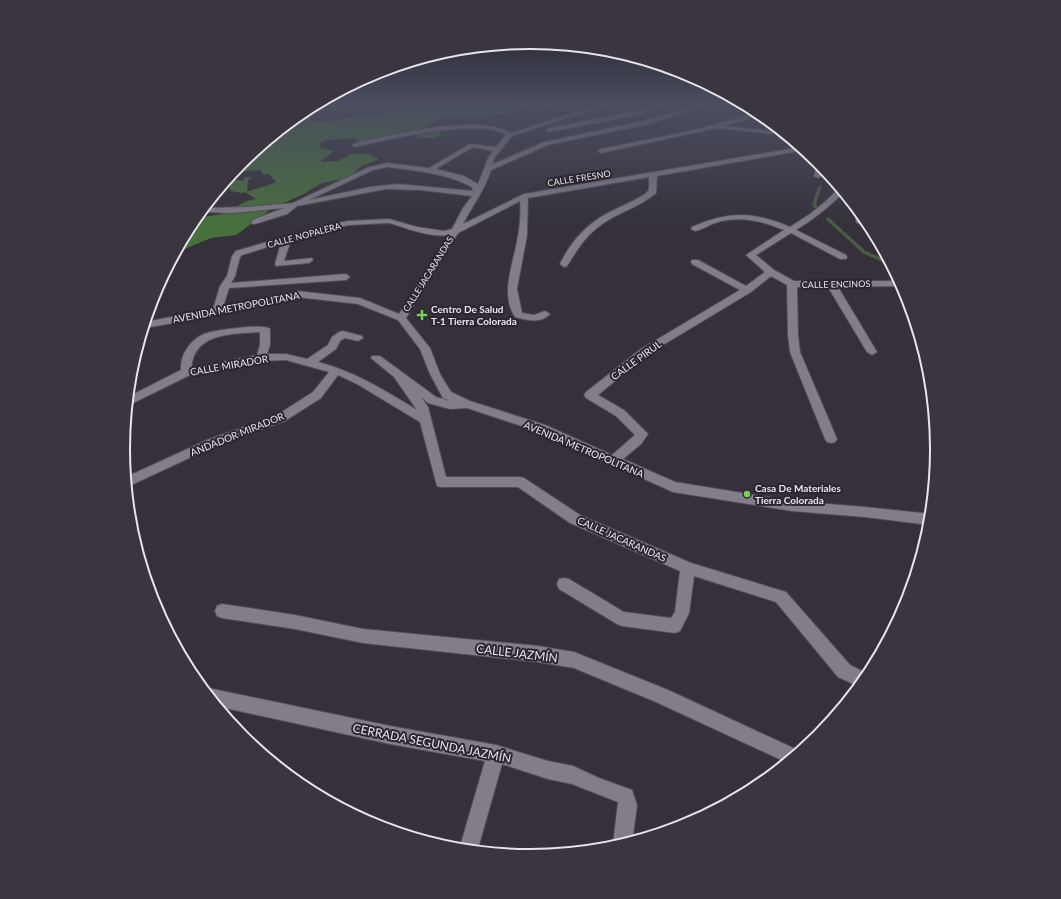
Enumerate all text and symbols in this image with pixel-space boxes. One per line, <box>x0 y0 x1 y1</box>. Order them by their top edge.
street label: CALLE FRESNO <box>547 168 611 188</box>
street label: CALLE NOPALERA <box>266 220 343 250</box>
street label: CALLE JACARANDAS <box>400 234 456 314</box>
street label: CALLE ENCINOS <box>802 278 870 290</box>
street label: AVENIDA METROPOLITANA <box>171 289 301 325</box>
place label: Centro De Salud T-1 Tierra Colorada <box>431 303 517 327</box>
marker: Centro De Salud T-1 Tierra Colorada <box>416 309 428 321</box>
street label: CALLE PIRUL <box>608 338 664 382</box>
street label: CALLE MIRADOR <box>189 352 270 378</box>
street label: ANDADOR MIRADOR <box>188 409 286 458</box>
street label: AVENIDA METROPOLITANA <box>522 418 646 480</box>
place label: Casa De Materiales Tierra Colorada <box>755 482 841 506</box>
marker: Casa De Materiales Tierra Colorada <box>742 489 752 499</box>
street label: CALLE JACARANDAS <box>576 514 668 564</box>
street label: CALLE JAZMÍN <box>475 641 559 665</box>
street label: CERRADA SEGUNDA JAZMÍN <box>351 720 513 766</box>

